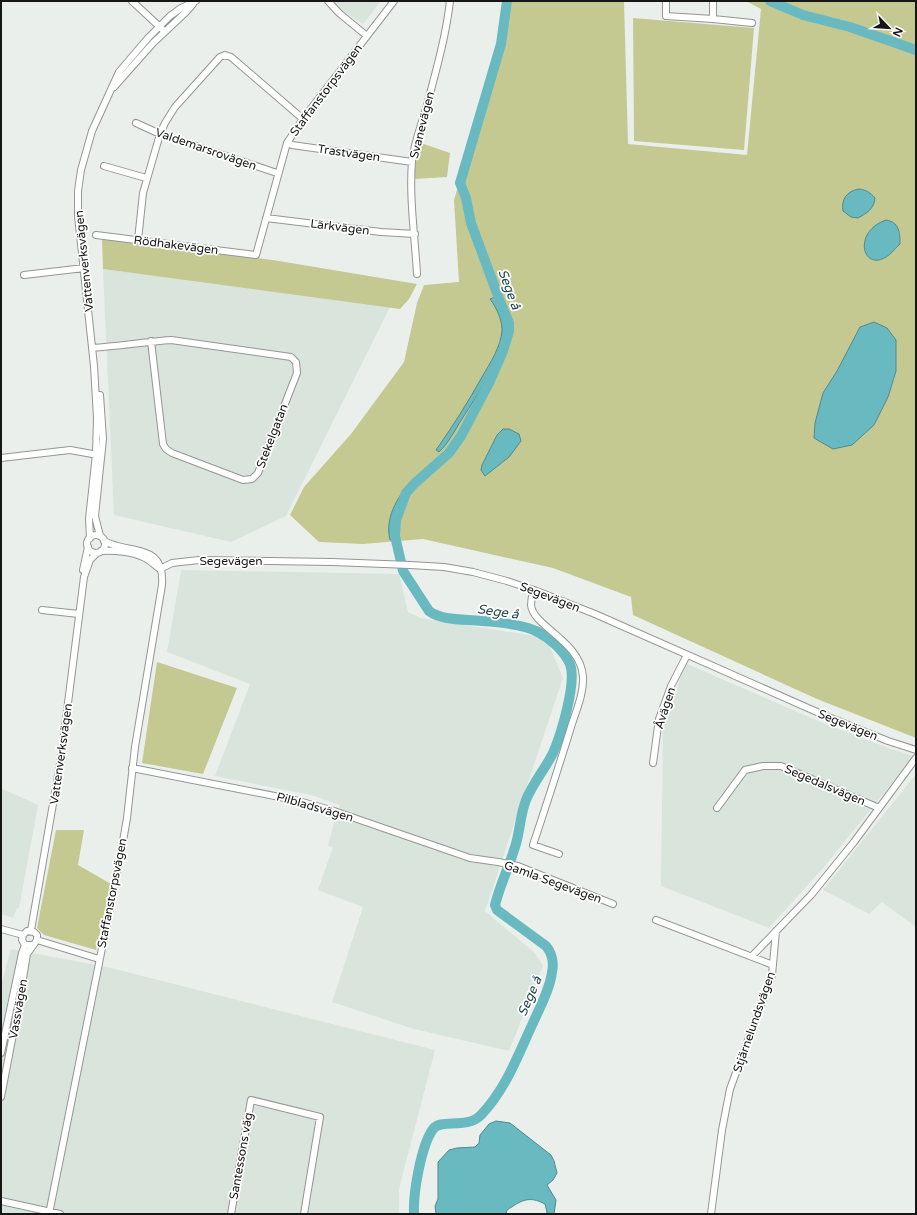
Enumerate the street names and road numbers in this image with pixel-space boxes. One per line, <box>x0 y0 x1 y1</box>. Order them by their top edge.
street label: Staffanstorpsvägen <box>287 41 365 139</box>
street label: Svanevägen <box>407 90 437 160</box>
street label: Valdemarsrovägen <box>154 125 258 173</box>
street label: Trastvägen <box>317 142 381 164</box>
street label: Vattenverksvägen <box>72 210 96 312</box>
street label: Lärkvägen <box>310 216 370 238</box>
street label: Rödhakevägen <box>133 233 219 257</box>
street label: Stekelgatan <box>253 402 291 470</box>
street label: Segevägen <box>199 554 263 568</box>
street label: Segevägen <box>518 579 582 615</box>
street label: Åvägen <box>652 685 678 731</box>
street label: Vattenverksvägen <box>47 703 75 805</box>
street label: Segevägen <box>816 707 880 743</box>
street label: Segedalsvägen <box>783 762 867 808</box>
street label: Pilbladsvägen <box>275 789 355 825</box>
street label: Staffanstorpsvägen <box>94 837 130 949</box>
street label: Gamla Segevägen <box>502 858 604 906</box>
street label: Stjärnelundsvägen <box>730 970 778 1074</box>
street label: Vassvägen <box>6 978 30 1040</box>
street label: Santessons väg <box>226 1111 256 1201</box>

